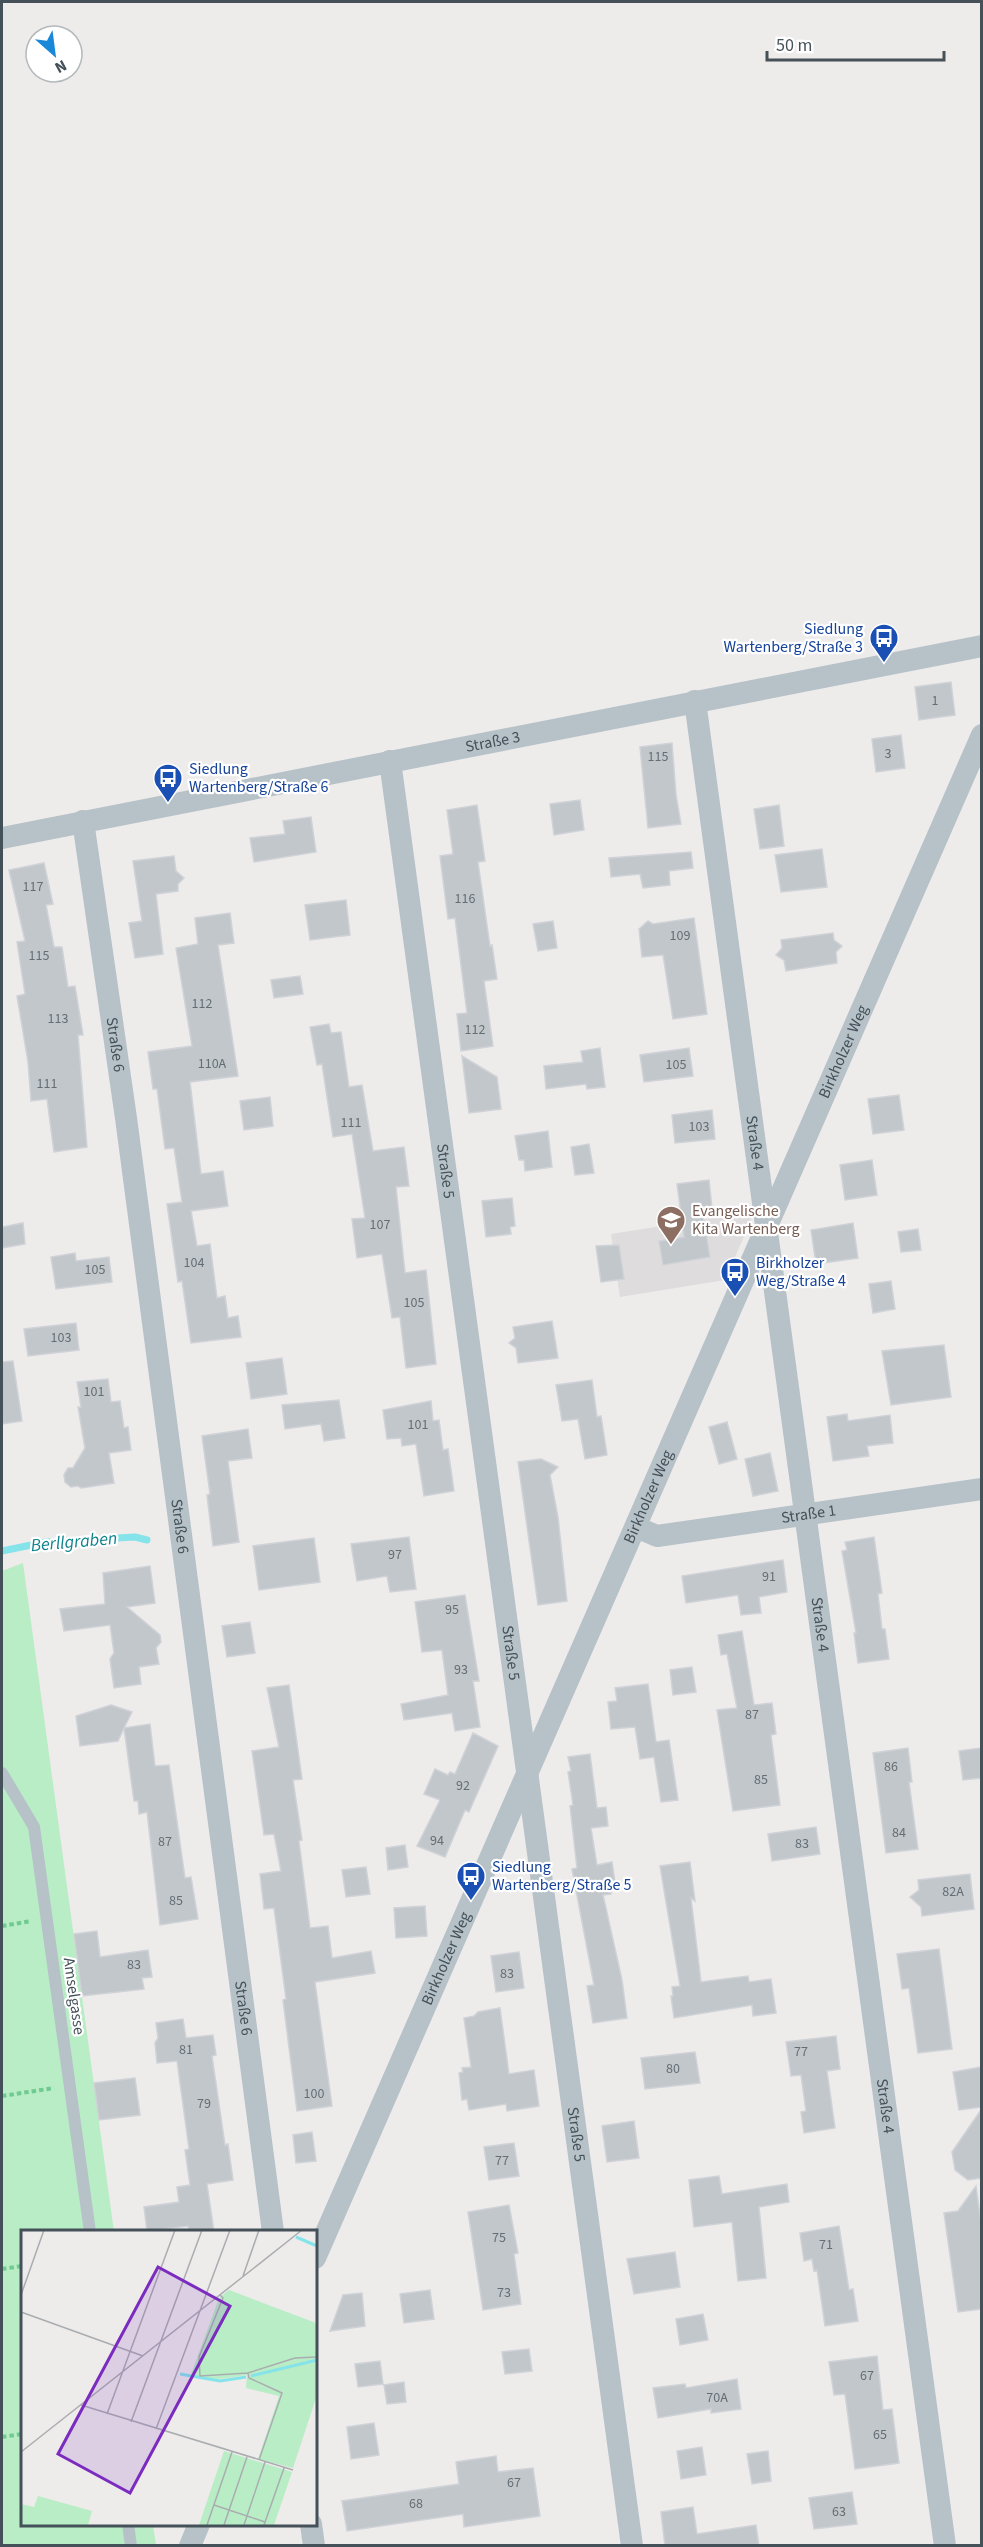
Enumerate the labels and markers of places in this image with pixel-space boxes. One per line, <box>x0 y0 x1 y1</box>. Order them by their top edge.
place label: Siedlung Wartenberg/Straße 3 <box>723 618 863 658</box>
bus stop icon: Siedlung Wartenberg/Straße 3 <box>868 622 900 664</box>
place label: Siedlung Wartenberg/Straße 6 <box>189 758 329 798</box>
bus stop icon: Siedlung Wartenberg/Straße 6 <box>152 762 184 804</box>
place label: Evangelische Kita Wartenberg <box>692 1200 800 1240</box>
school or university icon: Evangelische Kita Wartenberg <box>655 1204 687 1246</box>
place label: Birkholzer Weg/Straße 4 <box>756 1252 846 1292</box>
bus stop icon: Birkholzer Weg/Straße 4 <box>719 1256 751 1298</box>
place label: Siedlung Wartenberg/Straße 5 <box>492 1856 632 1896</box>
bus stop icon: Siedlung Wartenberg/Straße 5 <box>455 1860 487 1902</box>

